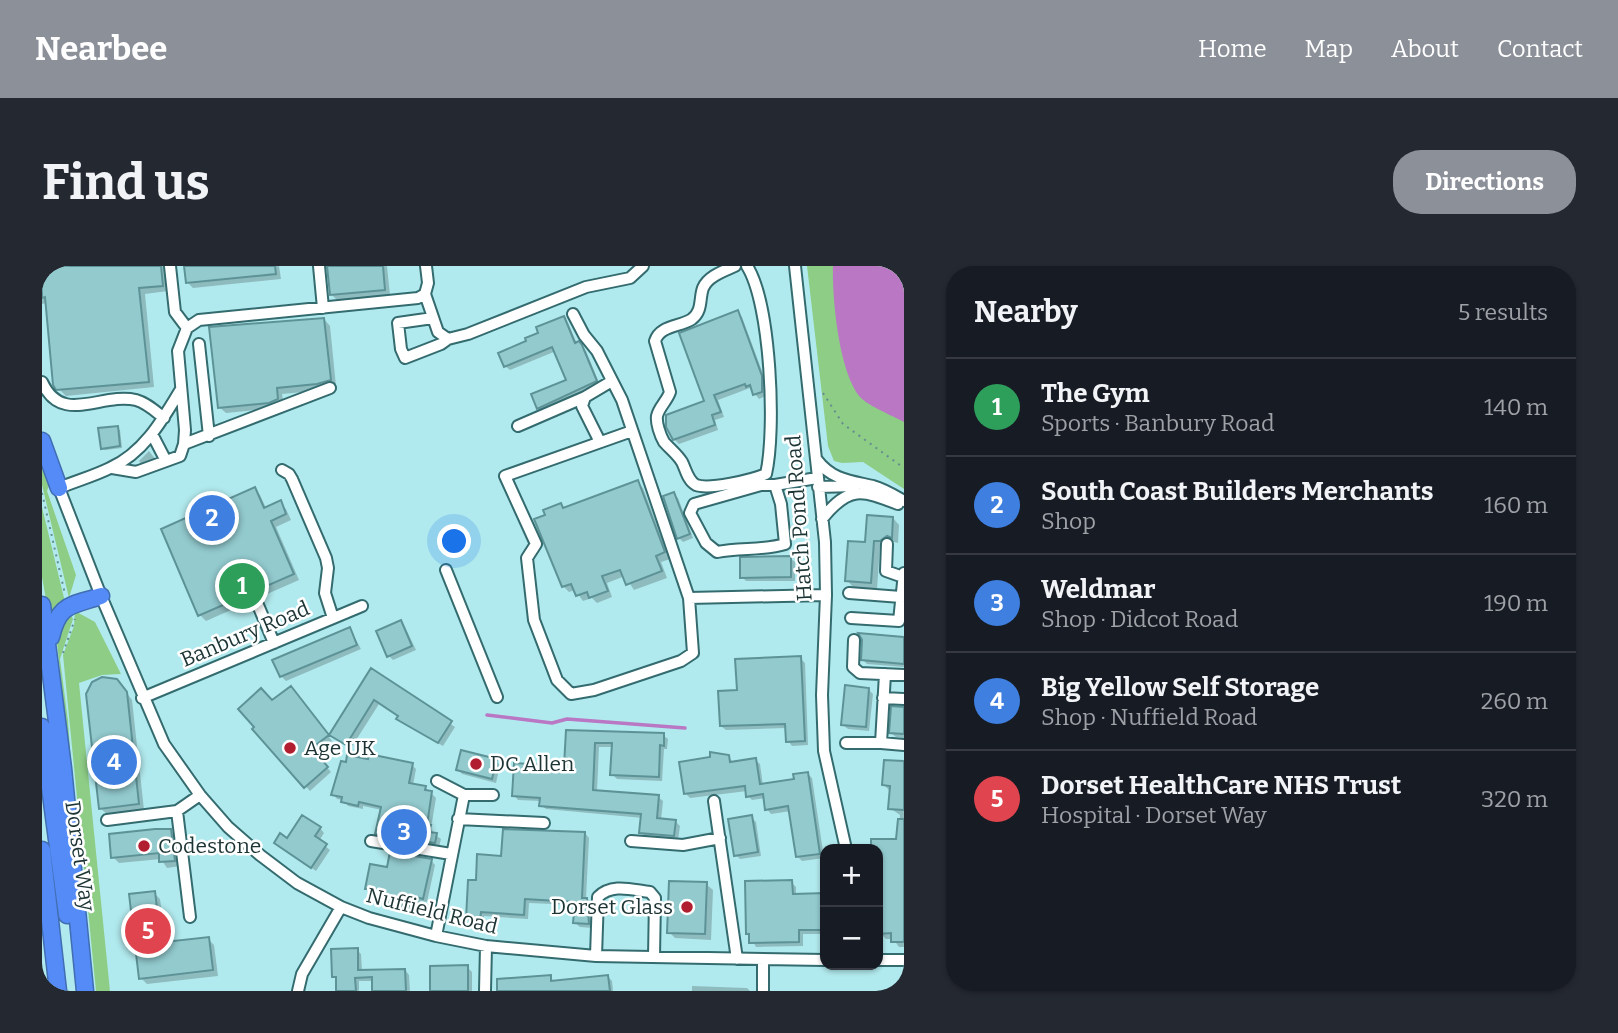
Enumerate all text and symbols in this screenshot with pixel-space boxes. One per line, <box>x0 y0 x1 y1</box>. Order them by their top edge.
text: Nearbee <box>35 29 167 69</box>
text: Home <box>1198 35 1267 63</box>
text: Map <box>1305 35 1353 63</box>
text: About <box>1391 35 1459 63</box>
text: Contact <box>1497 35 1583 63</box>
button: Directions <box>1393 150 1576 214</box>
text: Find us <box>42 153 210 212</box>
text: Nearby <box>974 294 1078 330</box>
text: 5 results <box>1458 298 1548 326</box>
text: The Gym <box>1041 378 1150 409</box>
text: 1 <box>992 393 1002 421</box>
text: 140 m <box>1484 393 1548 421</box>
text: Sports · Banbury Road <box>1041 409 1275 437</box>
street label: Hatch Pond Road <box>780 434 818 602</box>
text: South Coast Builders Merchants <box>1041 476 1434 507</box>
text: 2 <box>991 491 1003 519</box>
text: 160 m <box>1484 491 1548 519</box>
pin: 2 <box>189 492 235 544</box>
text: Shop <box>1041 507 1096 535</box>
your location <box>437 524 471 558</box>
pin: 1 <box>219 560 265 612</box>
text: Weldmar <box>1041 574 1155 605</box>
text: 3 <box>990 589 1004 617</box>
text: 190 m <box>1484 589 1548 617</box>
street label: Banbury Road <box>177 595 313 673</box>
text: Shop · Didcot Road <box>1041 605 1238 633</box>
text: Big Yellow Self Storage <box>1041 672 1319 703</box>
text: 4 <box>990 687 1004 715</box>
text: 260 m <box>1481 687 1548 715</box>
text: Shop · Nuffield Road <box>1041 703 1258 731</box>
place label: Age UK <box>304 735 376 761</box>
pin: 4 <box>91 736 137 788</box>
marker: Age UK <box>282 740 298 756</box>
place label: DC Allen <box>490 751 574 777</box>
marker: DC Allen <box>468 756 484 772</box>
text: Dorset HealthCare NHS Trust <box>1041 770 1401 801</box>
text: 5 <box>991 785 1003 813</box>
text: 320 m <box>1481 785 1548 813</box>
street label: Dorset Way <box>59 799 101 914</box>
text: Hospital · Dorset Way <box>1041 801 1267 829</box>
pin: 3 <box>381 806 427 858</box>
place label: Codestone <box>158 833 261 859</box>
marker: Codestone <box>136 838 152 854</box>
map controls <box>820 844 883 970</box>
button: + <box>820 844 883 907</box>
street label: Nuffield Road <box>364 882 500 940</box>
place label: Dorset Glass <box>551 894 673 920</box>
marker: Dorset Glass <box>679 899 695 915</box>
pin: 5 <box>125 905 171 957</box>
button: − <box>820 907 883 970</box>

